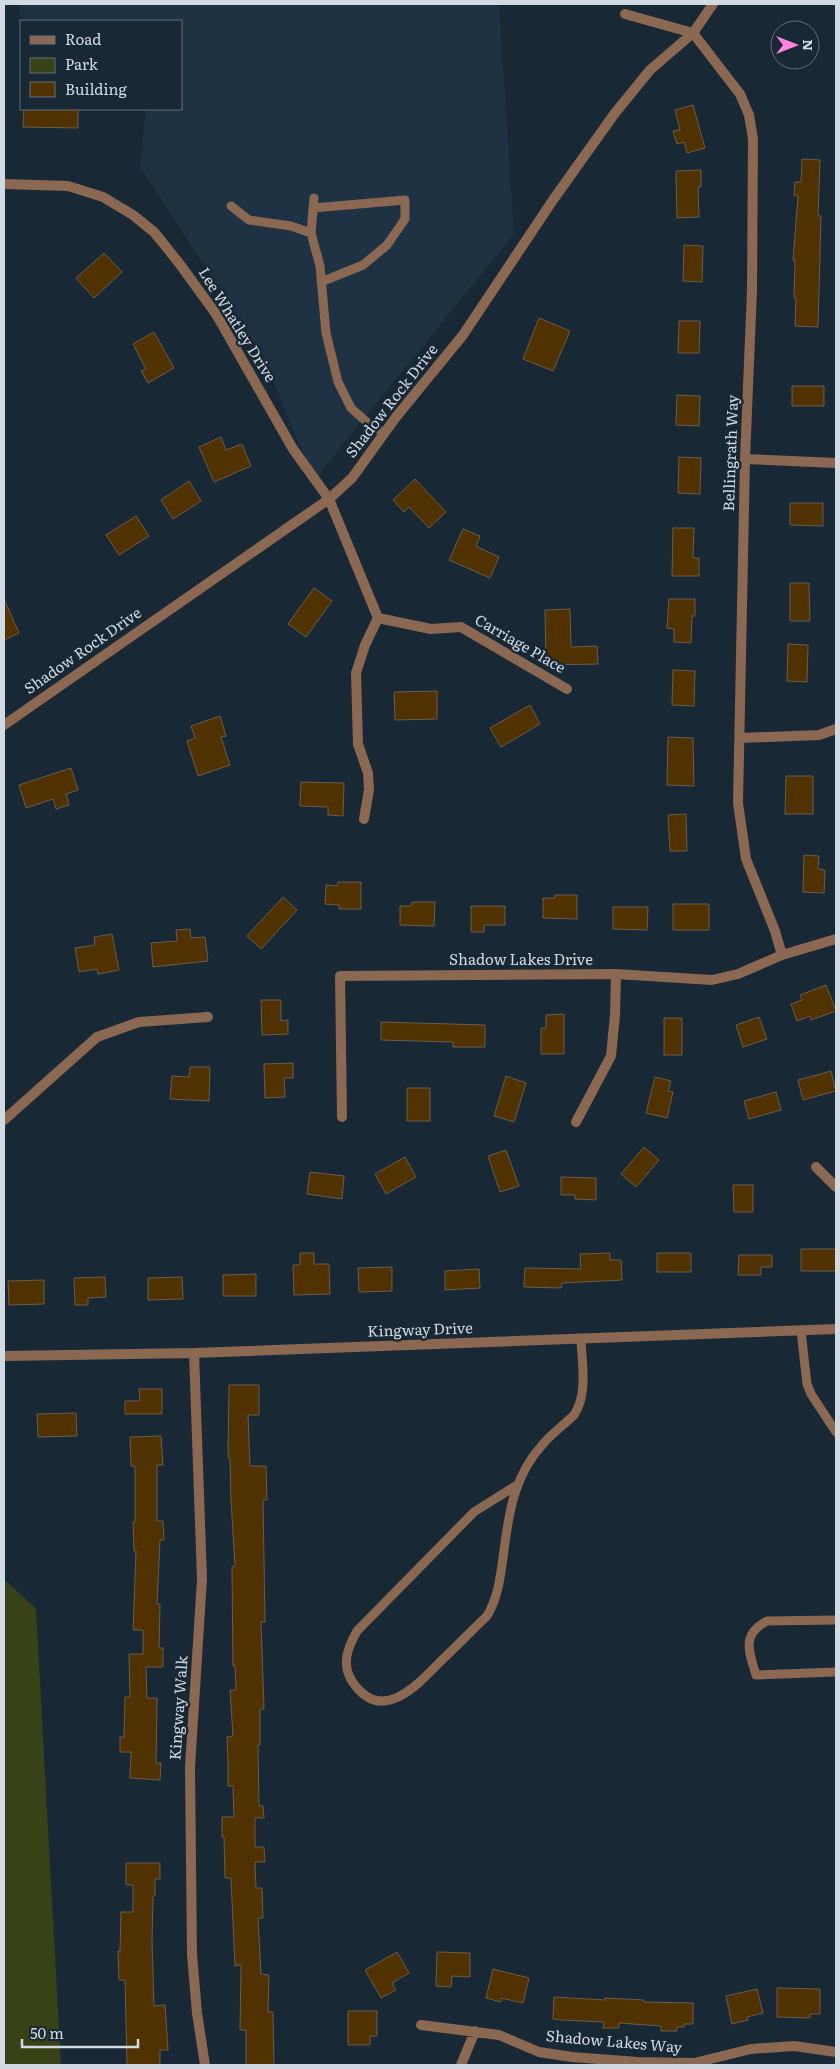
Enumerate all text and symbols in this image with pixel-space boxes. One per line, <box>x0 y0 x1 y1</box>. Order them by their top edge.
legend <box>20 20 182 110</box>
north arrow <box>770 20 820 70</box>
text: Road <box>65 27 101 50</box>
text: N <box>799 39 819 51</box>
text: Park <box>65 52 99 75</box>
text: Building <box>65 77 127 100</box>
street label: Lee Whatley Drive <box>194 262 283 386</box>
street label: Shadow Rock Drive <box>339 338 443 462</box>
street label: Bellingrath Way <box>716 394 743 512</box>
street label: Shadow Rock Drive <box>19 600 146 699</box>
street label: Carriage Place <box>471 607 571 678</box>
street label: Shadow Lakes Drive <box>449 947 593 970</box>
street label: Kingway Drive <box>367 1315 473 1342</box>
street label: Kingway Walk <box>162 1654 193 1761</box>
scale bar <box>22 2016 139 2048</box>
text: 50 m <box>30 2021 64 2044</box>
street label: Shadow Lakes Way <box>545 2023 683 2058</box>

